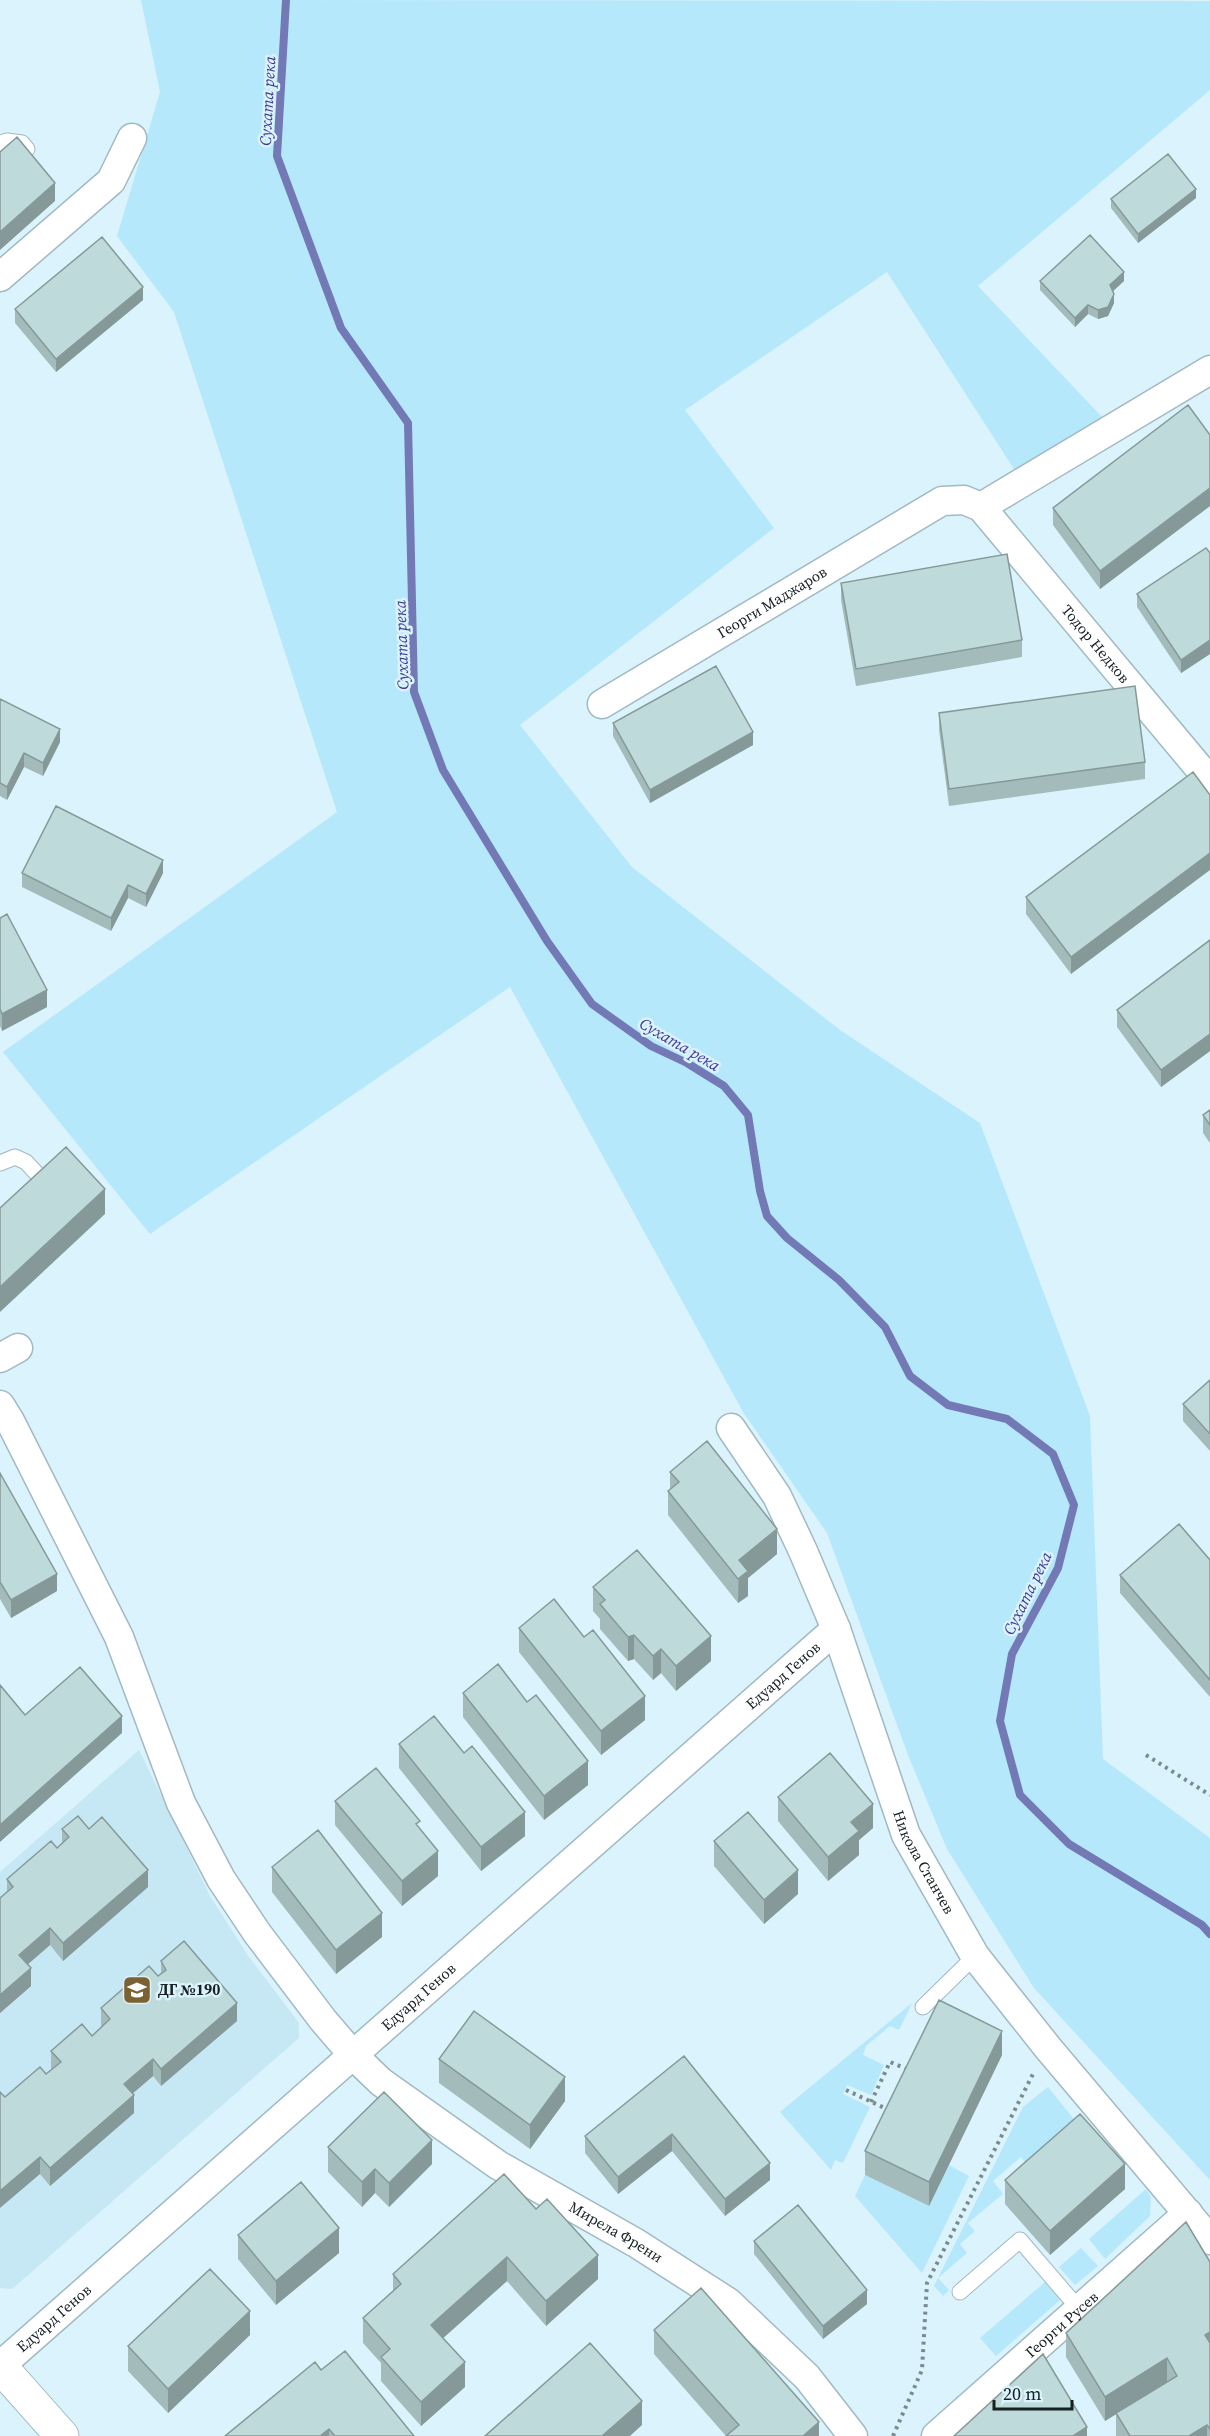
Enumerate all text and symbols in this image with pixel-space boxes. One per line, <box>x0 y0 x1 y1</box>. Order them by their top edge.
water label: Сухата река <box>254 55 280 146</box>
street label: Георги Маджаров <box>713 561 831 643</box>
water label: Сухата река <box>388 599 414 690</box>
street label: Тодор Недков <box>1057 600 1135 688</box>
water label: Сухата река <box>636 1012 725 1076</box>
water label: Сухата река <box>997 1547 1057 1638</box>
street label: Едуард Генов <box>741 1636 825 1714</box>
street label: Никола Станчев <box>888 1807 960 1918</box>
street label: Едуард Генов <box>376 1958 460 2035</box>
school or university icon: ДГ №190 <box>121 1974 153 2006</box>
place label: ДГ №190 <box>158 1979 220 2000</box>
street label: Мирела Френи <box>565 2196 667 2268</box>
street label: Едуард Генов <box>12 2279 96 2357</box>
street label: Георги Русев <box>1020 2286 1103 2362</box>
scale bar <box>994 2373 1072 2411</box>
text: 20 m <box>1003 2381 1041 2406</box>

